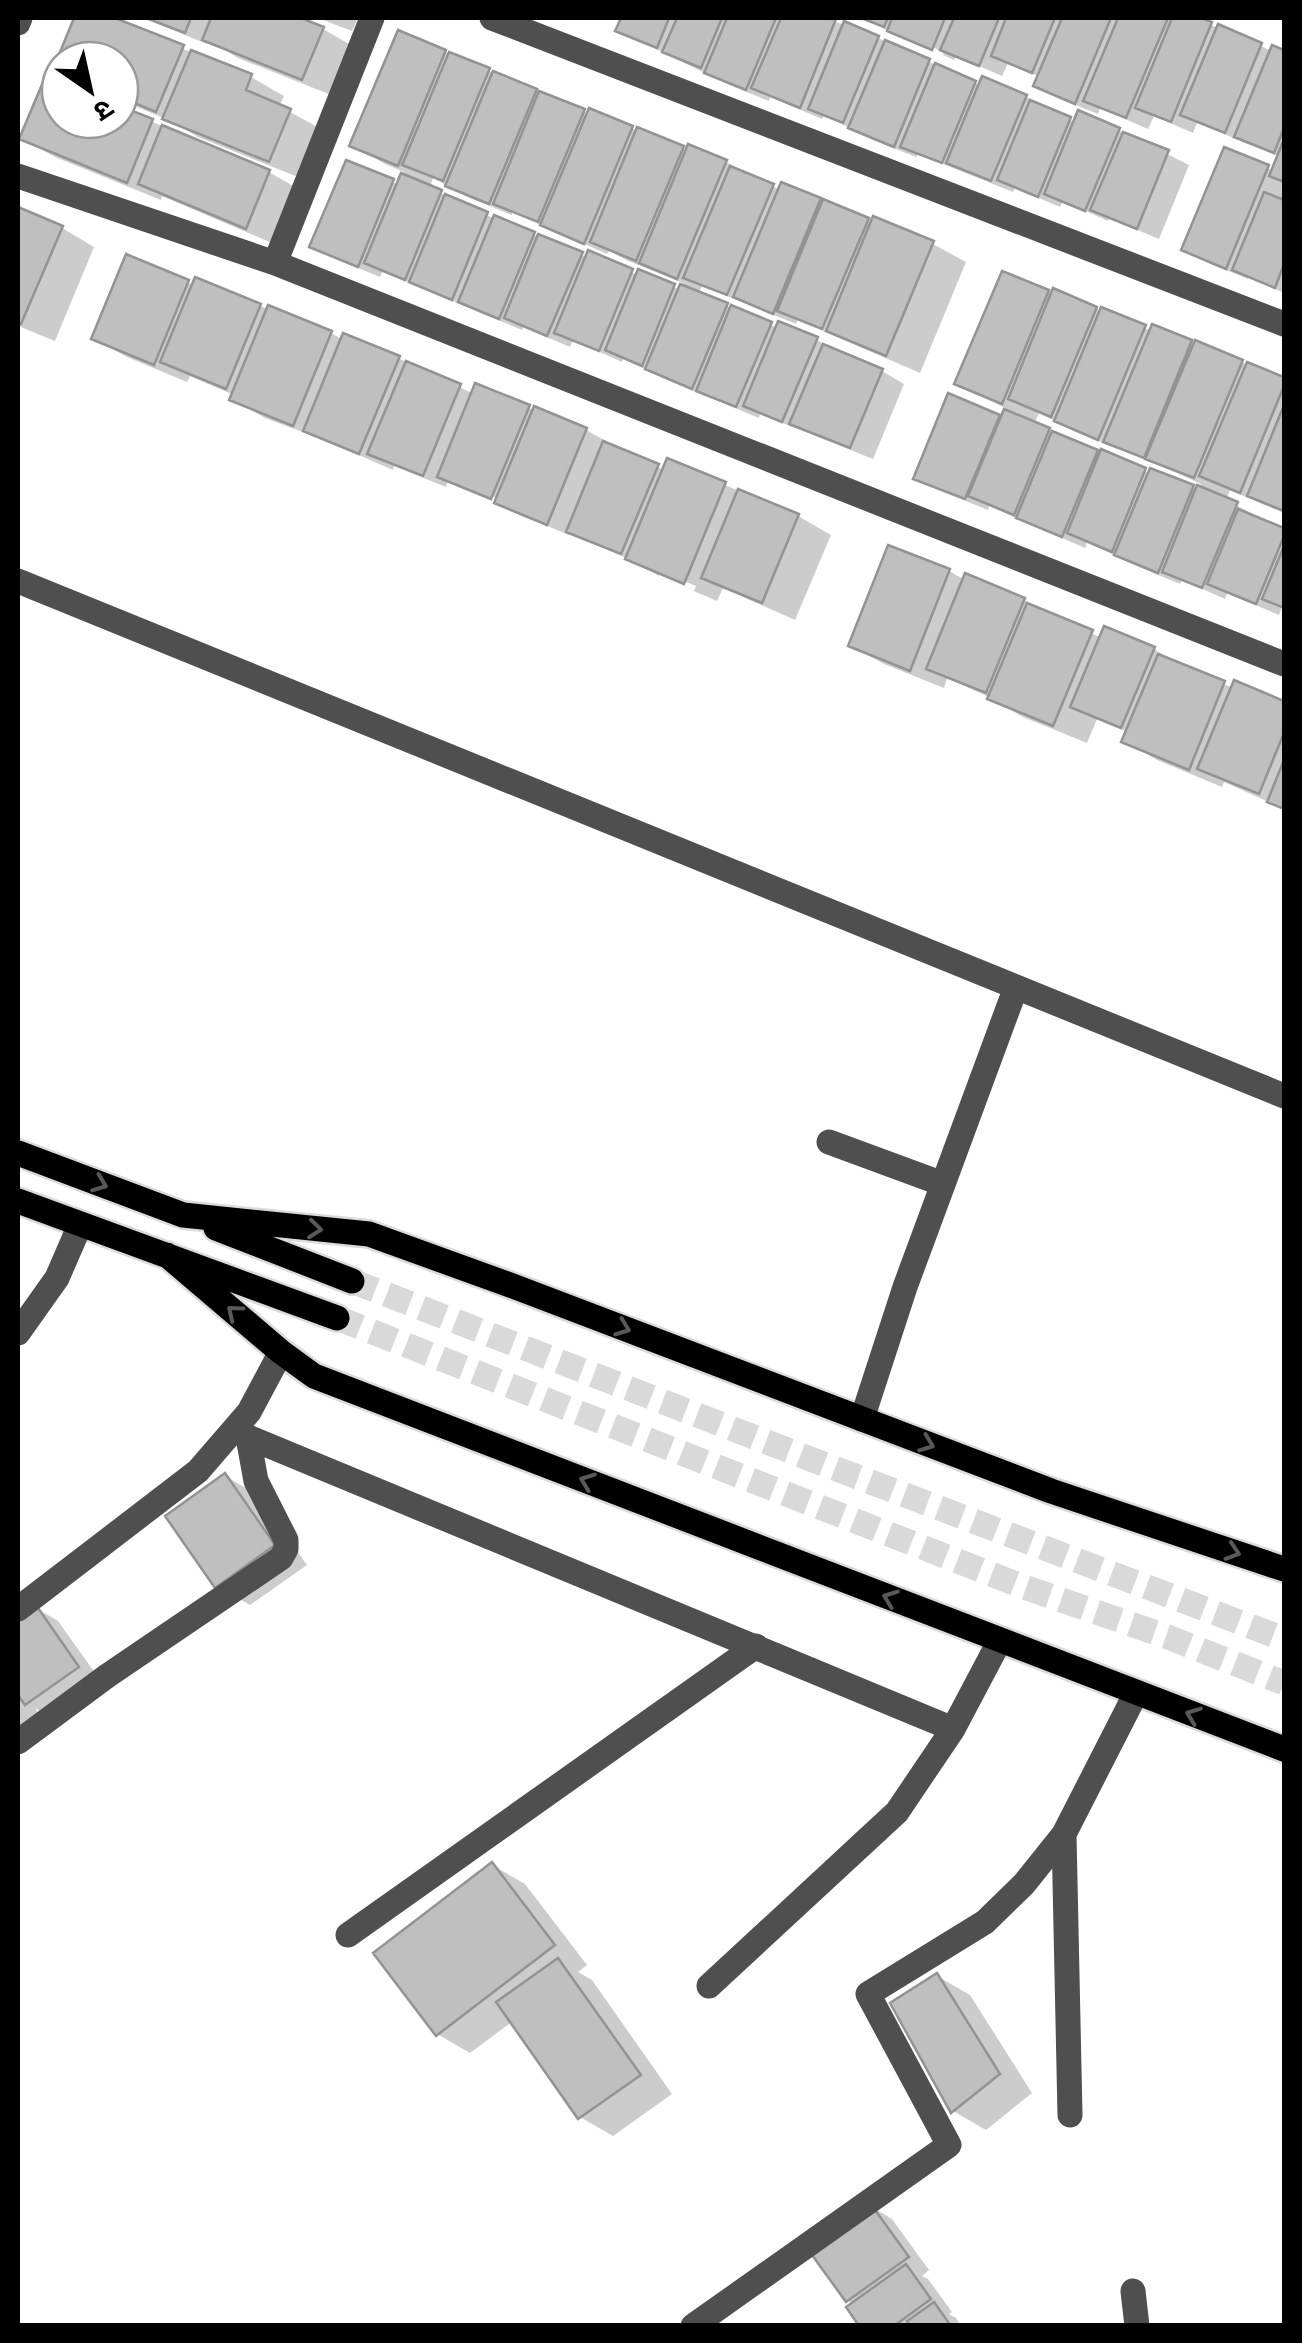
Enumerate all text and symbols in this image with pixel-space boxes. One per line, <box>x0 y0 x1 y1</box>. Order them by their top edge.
north arrow <box>40 40 140 140</box>
text: उ <box>87 92 120 129</box>
one-way arrow <box>91 1172 108 1193</box>
one-way arrow <box>308 1218 324 1239</box>
one-way arrow <box>227 1305 245 1323</box>
one-way arrow <box>614 1316 631 1337</box>
one-way arrow <box>917 1432 935 1452</box>
one-way arrow <box>579 1472 596 1492</box>
one-way arrow <box>1224 1540 1241 1560</box>
one-way arrow <box>882 1589 900 1609</box>
one-way arrow <box>1185 1707 1203 1727</box>

